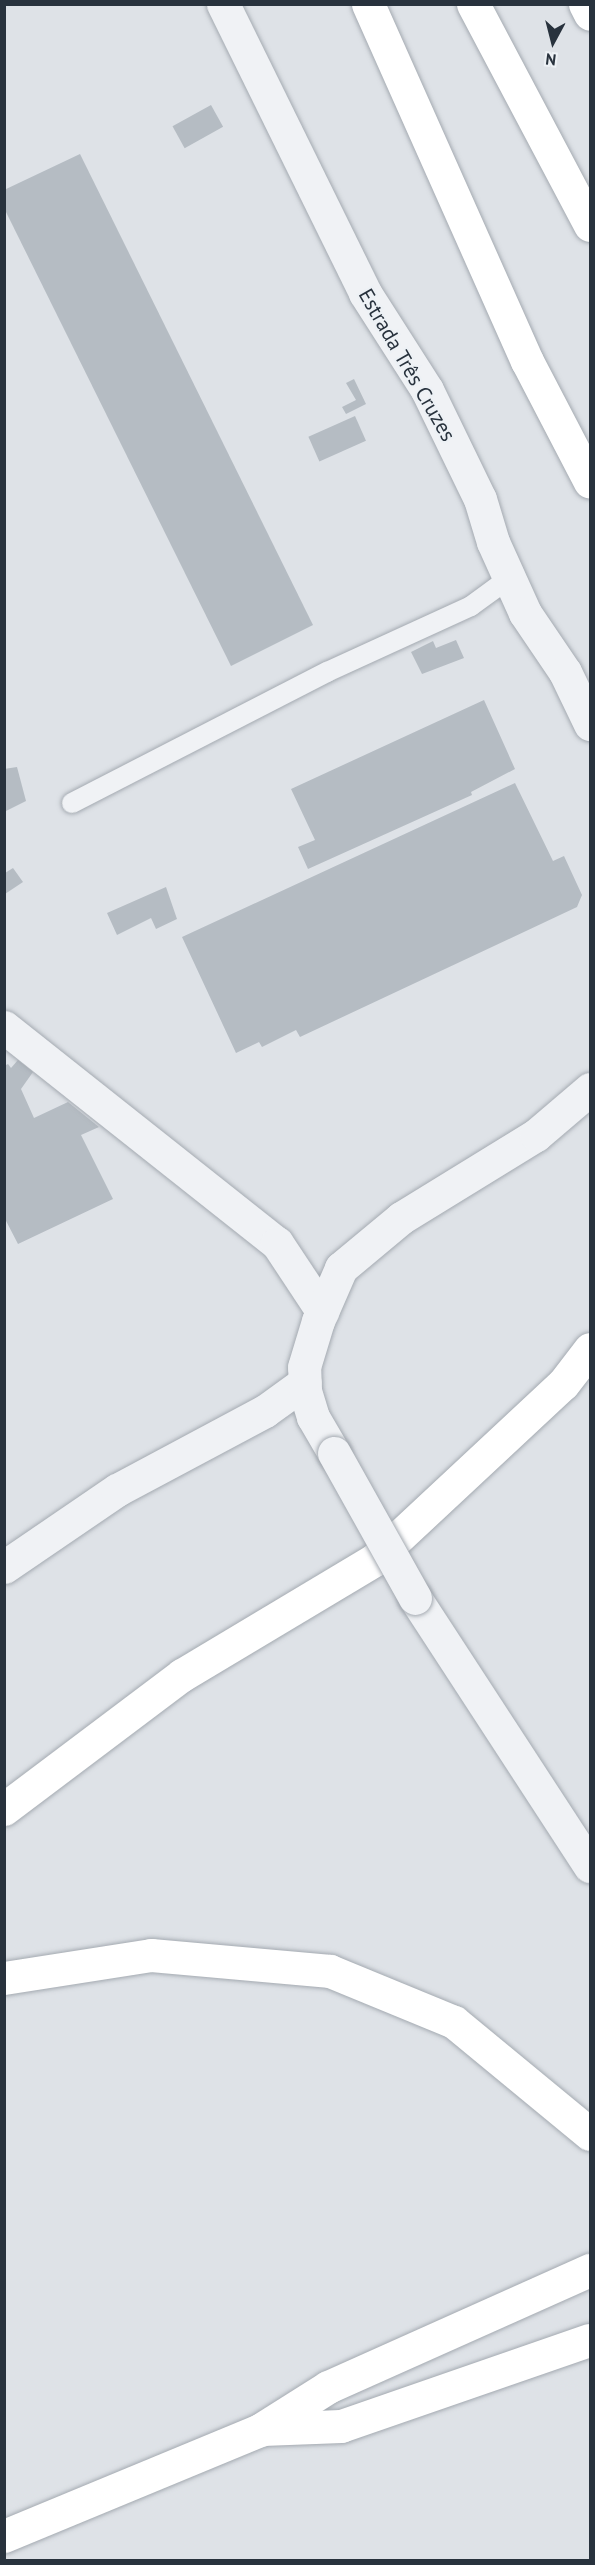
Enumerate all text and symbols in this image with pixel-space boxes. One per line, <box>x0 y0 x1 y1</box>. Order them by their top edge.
north arrow <box>523 12 583 72</box>
text: N <box>544 49 557 70</box>
street label: Estrada Três Cruzes <box>353 284 461 446</box>

